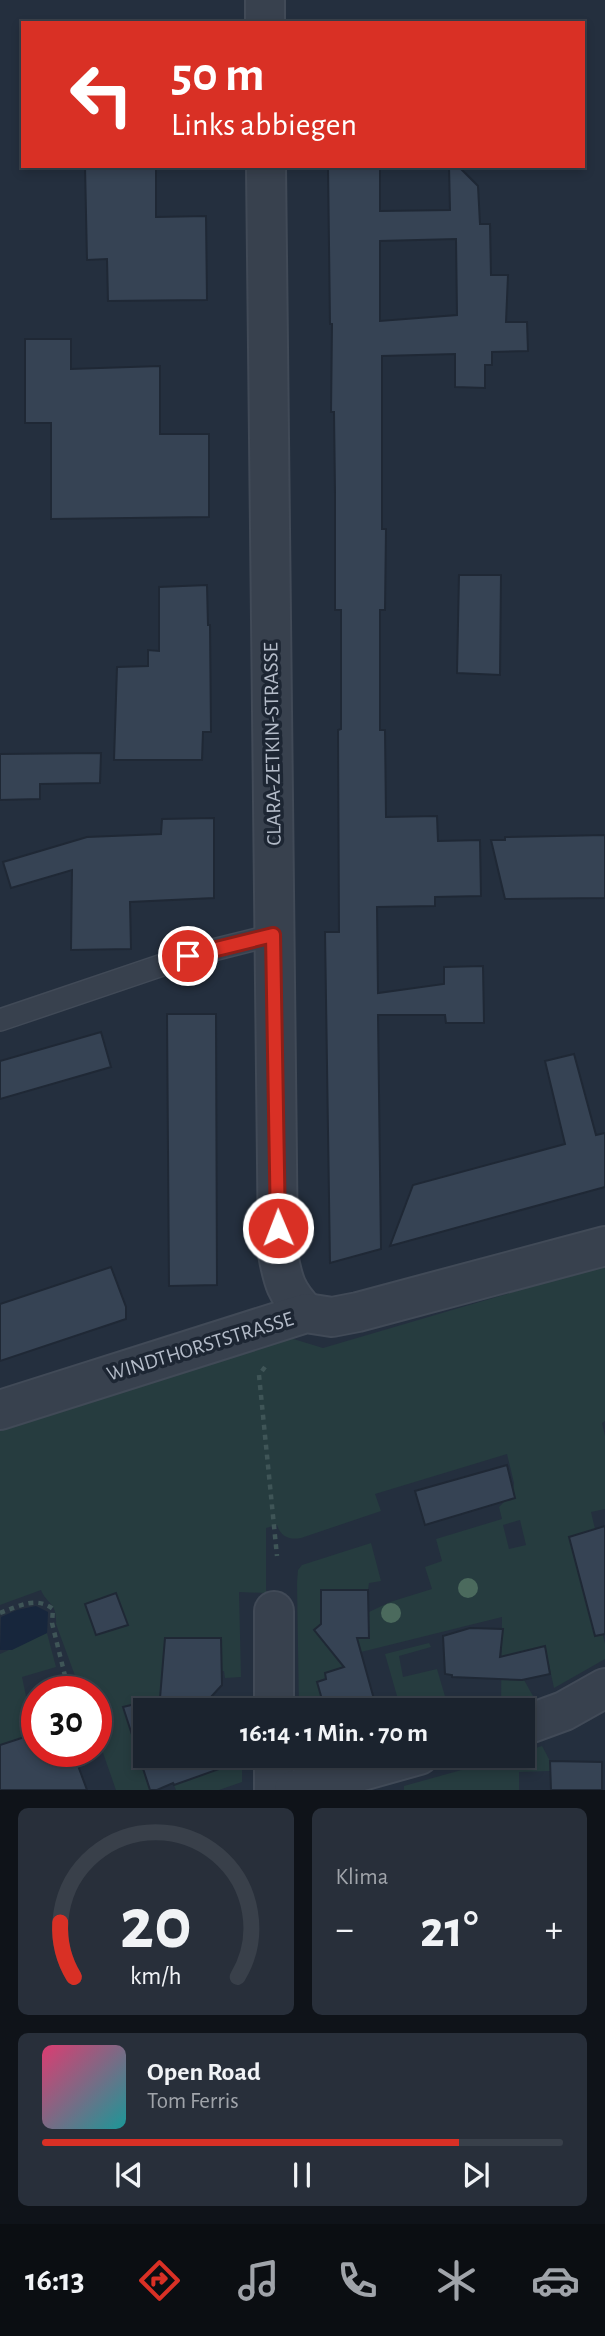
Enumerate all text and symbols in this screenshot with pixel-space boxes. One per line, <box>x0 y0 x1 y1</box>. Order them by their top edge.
icon: left <box>56 49 147 140</box>
text: 50 m <box>171 51 265 100</box>
text: Links abbiegen <box>171 109 357 141</box>
street label: CLARA-ZETKIN-STRASSE <box>260 642 285 846</box>
pin <box>158 926 218 986</box>
icon: arrive <box>169 937 207 975</box>
position arrow <box>241 1191 315 1265</box>
street label: WINDTHORSTSTRASSE <box>104 1308 296 1385</box>
speed limit sign: 30 <box>21 1676 112 1767</box>
text: 16:14 · 1 Min. · 70 m <box>240 1720 428 1746</box>
text: Klima <box>336 1866 388 1889</box>
text: 20 <box>120 1890 192 1963</box>
text: 21° <box>420 1904 478 1956</box>
text: − <box>336 1911 354 1949</box>
text: + <box>545 1911 563 1949</box>
text: km/h <box>130 1964 182 1989</box>
text: Open Road <box>147 2059 261 2085</box>
text: Tom Ferris <box>147 2090 239 2113</box>
icon: previous <box>110 2156 148 2194</box>
icon: pause <box>283 2156 321 2194</box>
icon: next <box>457 2156 495 2194</box>
icon: directions <box>135 2256 184 2305</box>
icon: music <box>234 2256 283 2305</box>
icon: phone <box>333 2256 382 2305</box>
icon: climate <box>432 2256 481 2305</box>
icon: car <box>531 2256 580 2305</box>
text: 16:13 <box>25 2264 85 2296</box>

